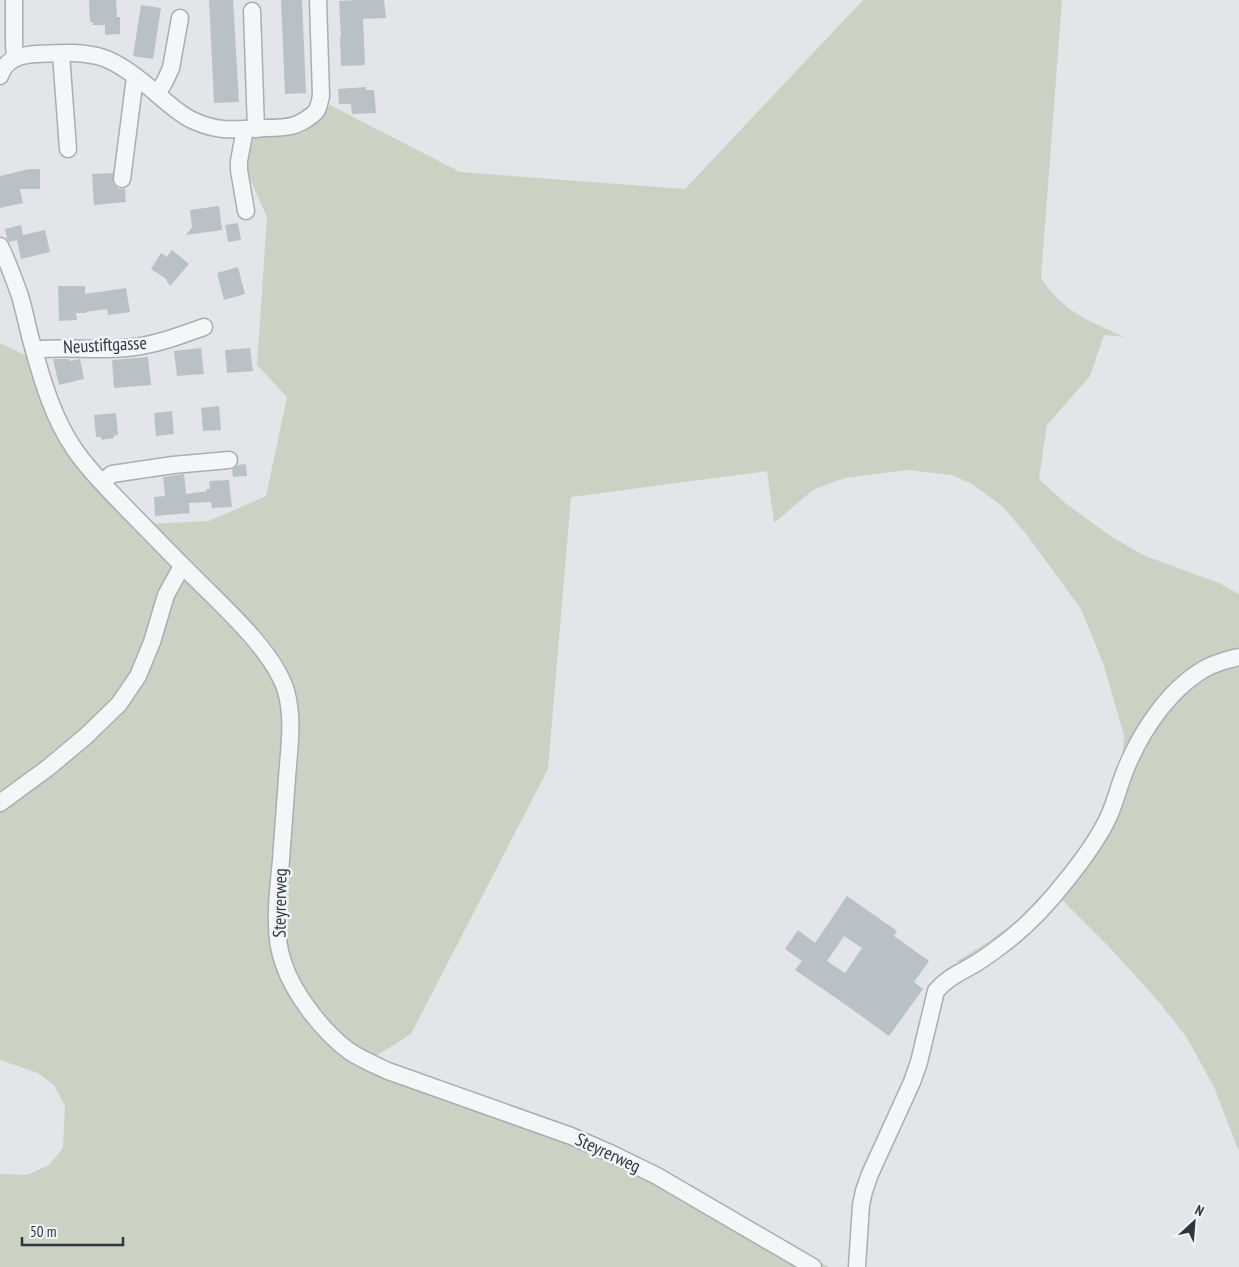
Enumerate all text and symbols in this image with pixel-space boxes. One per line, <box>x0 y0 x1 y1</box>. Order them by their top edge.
street label: Neustiftgasse <box>63 331 147 358</box>
street label: Steyrerweg <box>267 868 292 938</box>
street label: Steyrerweg <box>572 1127 644 1178</box>
north arrow <box>1169 1197 1219 1247</box>
text: N <box>1192 1201 1207 1220</box>
scale bar <box>22 1214 124 1246</box>
text: 50 m <box>30 1222 56 1241</box>

